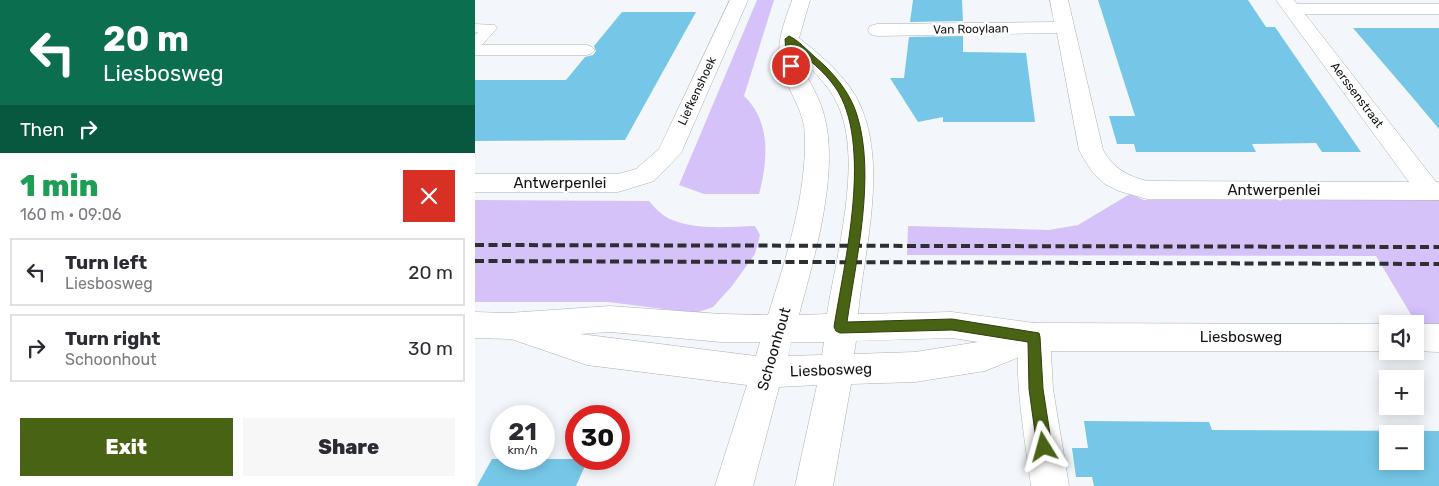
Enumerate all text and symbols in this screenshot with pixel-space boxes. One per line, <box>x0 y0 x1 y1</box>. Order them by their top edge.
text: 20 m <box>103 18 189 60</box>
icon: left <box>20 20 85 85</box>
street label: Van Rooylaan <box>933 21 1009 37</box>
pin <box>770 45 812 87</box>
icon: arrive <box>777 52 805 80</box>
street label: Liefkenshoek <box>675 54 719 128</box>
street label: Aerssenstraat <box>1328 59 1386 131</box>
text: Liesbosweg <box>103 60 224 87</box>
icon: right <box>74 115 102 143</box>
text: Then <box>20 118 64 141</box>
text: 1 min <box>20 168 98 204</box>
button: close <box>403 170 455 222</box>
street label: Antwerpenlei <box>514 174 606 192</box>
street label: Antwerpenlei <box>1228 181 1320 199</box>
text: 160 m · 09:06 <box>20 205 121 224</box>
text: Turn left <box>65 251 147 274</box>
icon: left <box>22 258 50 286</box>
text: 20 m <box>408 261 453 284</box>
text: Liesbosweg <box>65 274 153 293</box>
street label: Schoonhout <box>754 305 794 393</box>
map controls <box>1379 315 1424 470</box>
button: sound <box>1379 315 1424 360</box>
text: Turn right <box>65 327 160 350</box>
street label: Liesbosweg <box>1200 328 1282 346</box>
icon: right <box>22 334 50 362</box>
text: 30 m <box>408 337 453 360</box>
text: Schoonhout <box>65 350 156 369</box>
street label: Liesbosweg <box>790 360 872 380</box>
button: + <box>1379 370 1424 415</box>
speed limit sign: 30 <box>565 405 630 470</box>
text: 21 <box>508 417 537 446</box>
button: Exit <box>20 418 233 476</box>
button: Share <box>243 418 455 476</box>
position arrow <box>1017 420 1069 472</box>
button: − <box>1379 425 1424 470</box>
text: km/h <box>508 443 537 457</box>

